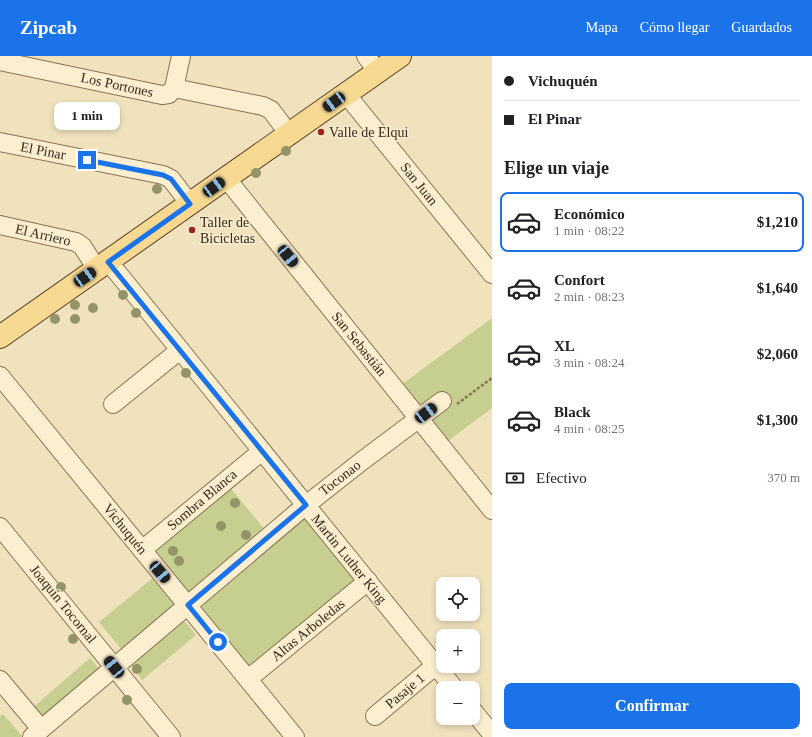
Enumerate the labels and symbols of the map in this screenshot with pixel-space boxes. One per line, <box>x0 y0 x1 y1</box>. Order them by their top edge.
street label: Los Portones <box>79 70 155 100</box>
car <box>321 90 347 114</box>
callout: 1 min <box>54 102 120 130</box>
place label: Valle de Elqui <box>329 125 408 140</box>
marker: Valle de Elqui <box>316 127 326 137</box>
street label: El Pinar <box>19 139 67 163</box>
route end <box>78 151 96 169</box>
street label: San Juan <box>397 160 441 208</box>
car <box>201 175 227 199</box>
place label: Taller de Bicicletas <box>200 215 255 246</box>
street label: El Arriero <box>14 221 72 249</box>
marker: Taller de Bicicletas <box>187 225 197 235</box>
car <box>276 243 300 269</box>
car <box>72 265 98 289</box>
street label: San Sebastián <box>329 309 389 379</box>
car <box>413 401 439 425</box>
street label: Toconao <box>316 457 364 499</box>
street label: Sombra Blanca <box>164 466 240 533</box>
street label: Vichuquén <box>100 501 150 557</box>
street label: Martin Luther King <box>308 511 390 607</box>
car <box>148 559 172 585</box>
street label: Joaquín Tocornal <box>27 562 99 646</box>
street label: Altas Arboledas <box>268 596 348 664</box>
route start <box>209 633 227 651</box>
car <box>102 654 126 680</box>
street label: Pasaje 1 <box>382 670 428 712</box>

